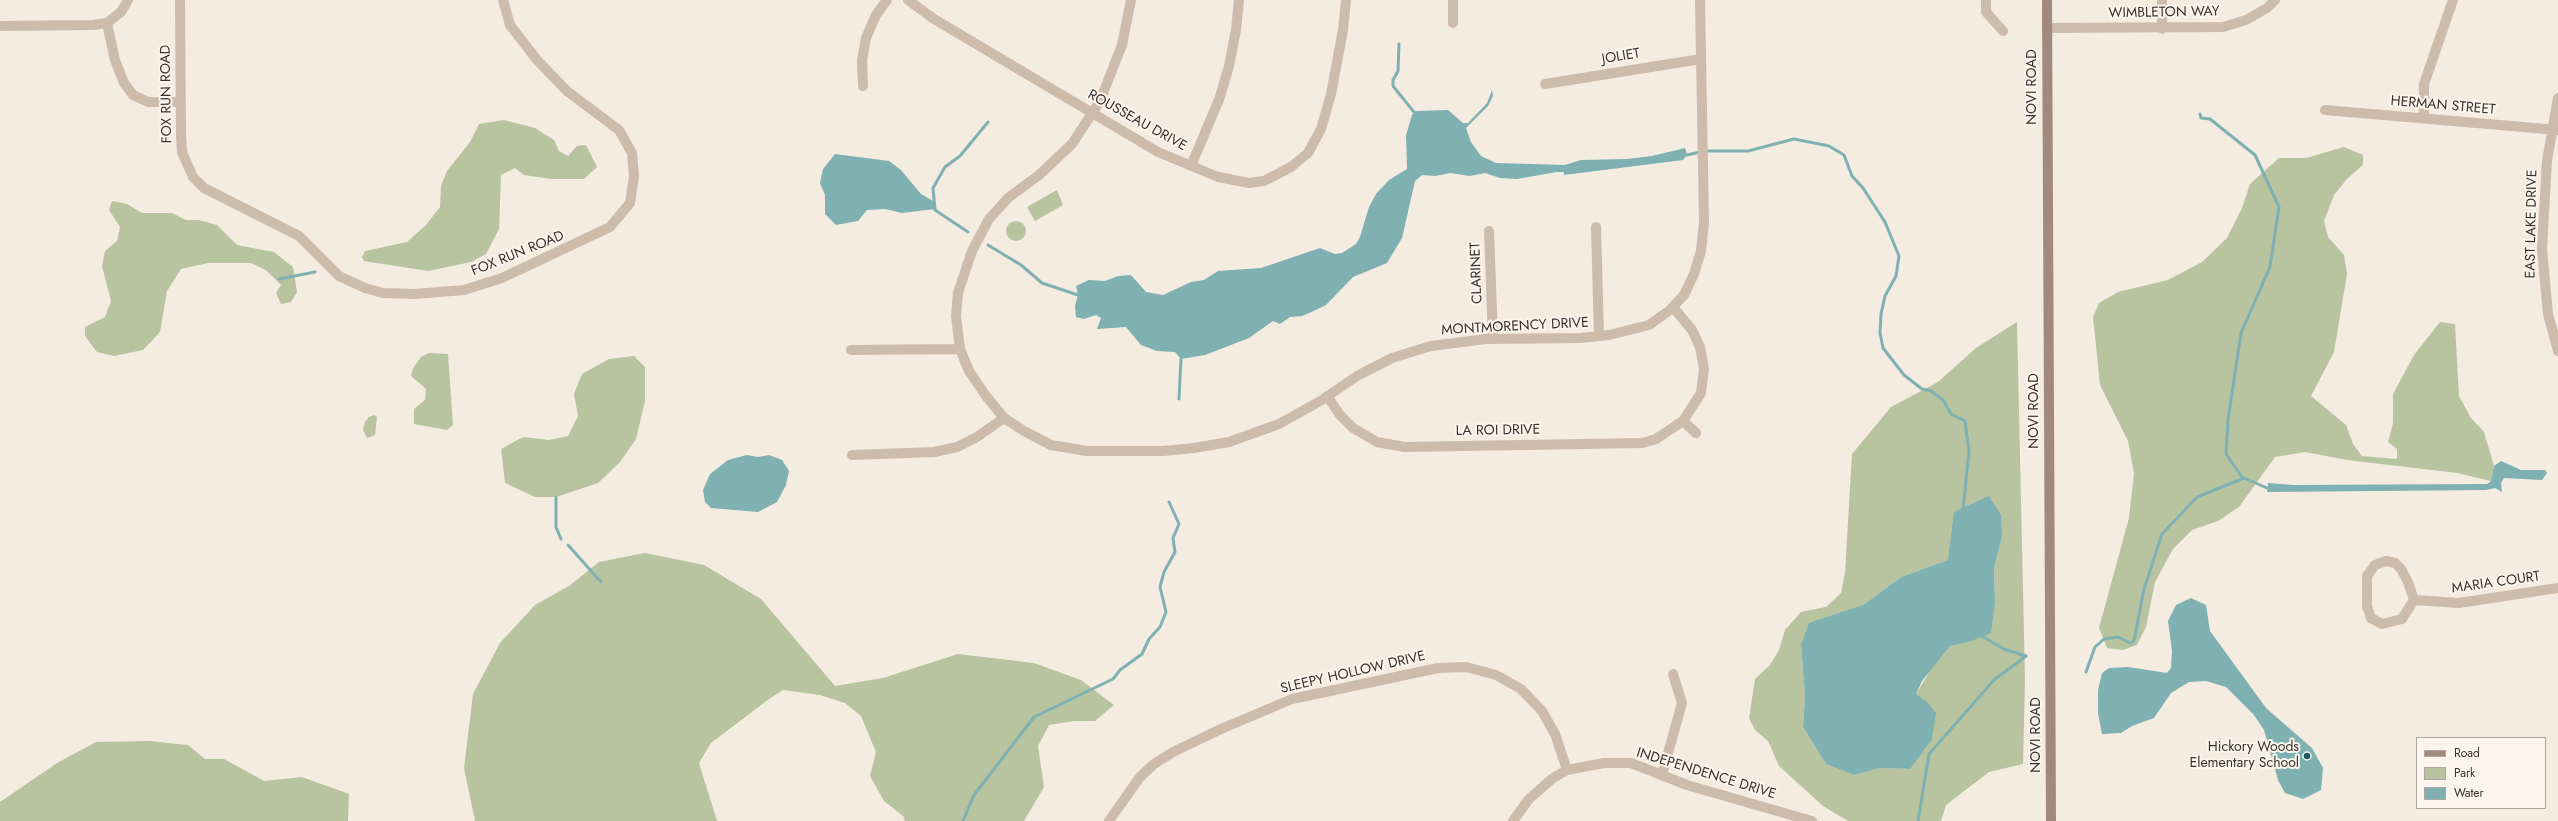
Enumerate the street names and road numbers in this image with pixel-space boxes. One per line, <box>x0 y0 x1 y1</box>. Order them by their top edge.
street label: WIMBLETON WAY <box>2108 4 2220 22</box>
street label: FOX RUN ROAD <box>158 45 176 143</box>
street label: JOLIET <box>1601 46 1641 68</box>
street label: NOVI ROAD <box>2025 49 2041 125</box>
street label: ROUSSEAU DRIVE <box>1085 87 1189 155</box>
street label: HERMAN STREET <box>2390 93 2496 119</box>
street label: EAST LAKE DRIVE <box>2523 169 2541 279</box>
street label: FOX RUN ROAD <box>469 228 567 280</box>
street label: CLARINET <box>1468 242 1486 304</box>
street label: MONTMORENCY DRIVE <box>1441 315 1589 339</box>
street label: NOVI ROAD <box>2027 373 2043 449</box>
street label: LA ROI DRIVE <box>1456 422 1540 440</box>
street label: MARIA COURT <box>2451 568 2541 598</box>
street label: SLEEPY HOLLOW DRIVE <box>1279 648 1427 698</box>
street label: NOVI ROAD <box>2029 697 2045 773</box>
street label: INDEPENDENCE DRIVE <box>1634 745 1778 803</box>

